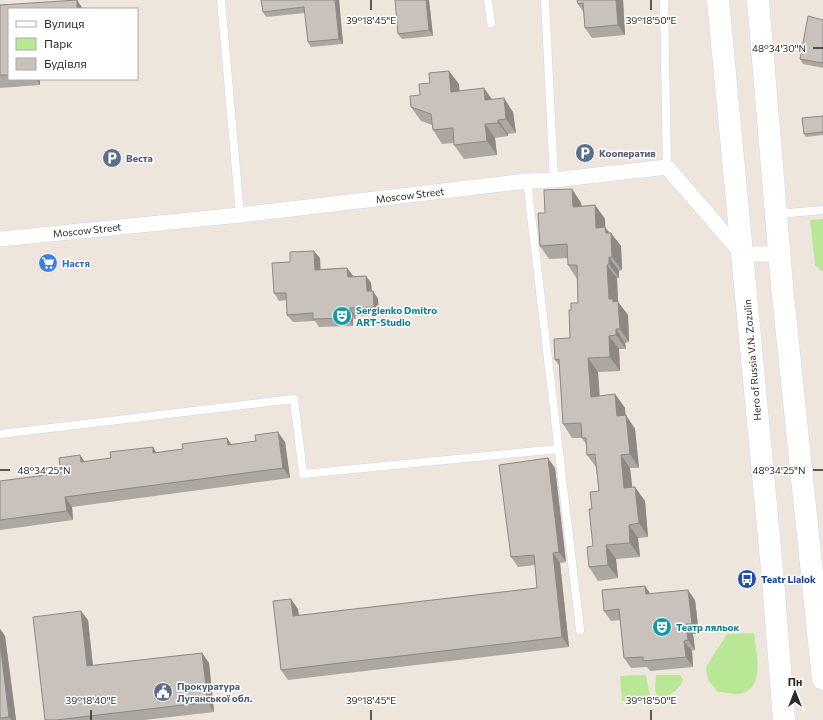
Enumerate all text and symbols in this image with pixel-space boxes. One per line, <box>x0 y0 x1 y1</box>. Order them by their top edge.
legend <box>8 8 138 80</box>
text: 39°18'45"E <box>346 14 396 26</box>
text: 39°18'50"E <box>626 14 676 26</box>
text: Вулиця <box>44 16 85 30</box>
text: Парк <box>44 36 73 50</box>
text: 48°34'30"N <box>752 42 806 54</box>
text: Будівля <box>44 56 87 70</box>
parking icon: Кооператив <box>574 142 596 164</box>
parking icon: Веста <box>101 147 123 169</box>
place label: Кооператив <box>599 147 656 159</box>
place label: Веста <box>126 152 153 164</box>
street label: Moscow Street <box>375 185 445 205</box>
street label: Moscow Street <box>52 220 122 240</box>
supermarket icon: Настя <box>37 252 59 274</box>
place label: Настя <box>62 257 90 269</box>
street label: Hero of Russia V.N. Zozulin <box>741 299 763 421</box>
place label: Sergienko Dmitro ART-Studio <box>356 304 437 328</box>
theatre icon: Sergienko Dmitro ART-Studio <box>331 305 353 327</box>
text: 48°34'25"N <box>17 464 71 476</box>
text: 48°34'25"N <box>752 464 806 476</box>
bus stop icon: Teatr Lialok <box>736 568 758 590</box>
place label: Teatr Lialok <box>761 573 816 585</box>
theatre icon: Театр ляльок <box>651 616 673 638</box>
place label: Театр ляльок <box>676 621 740 633</box>
north arrow <box>775 672 815 712</box>
text: Пн <box>788 675 802 688</box>
place label: Прокуратура Луганської обл. <box>177 680 253 704</box>
public building icon: Прокуратура Луганської обл. <box>152 681 174 703</box>
text: 39°18'40"E <box>65 694 117 706</box>
text: 39°18'45"E <box>346 694 396 706</box>
text: 39°18'50"E <box>626 694 676 706</box>

